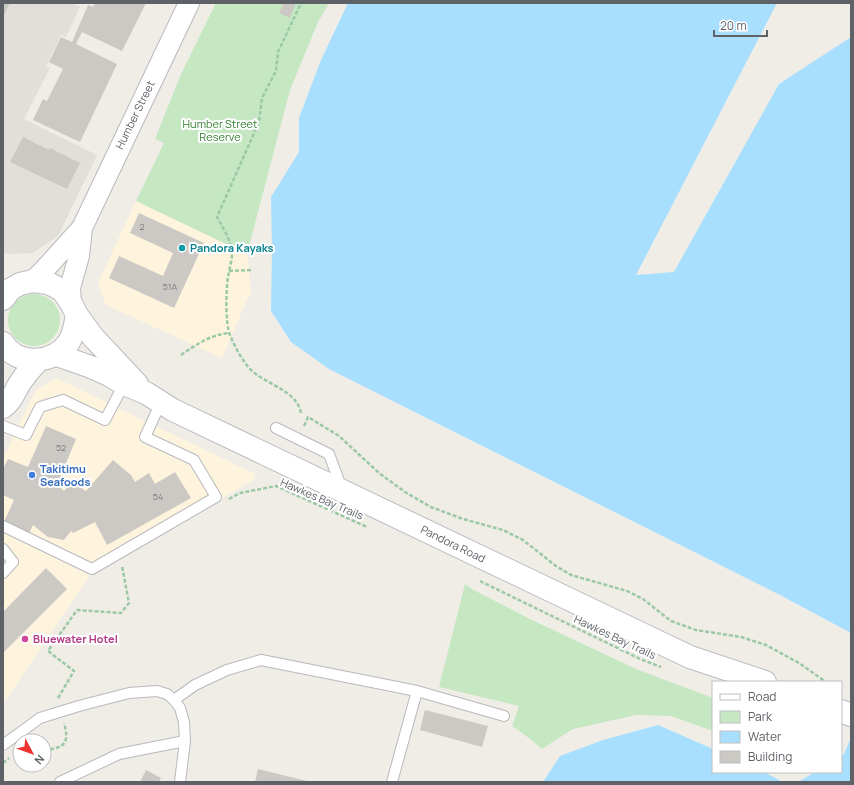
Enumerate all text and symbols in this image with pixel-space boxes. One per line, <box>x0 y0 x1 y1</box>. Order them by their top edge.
scale bar <box>714 12 767 38</box>
text: 20 m <box>720 17 747 34</box>
street label: Humber Street <box>111 78 158 152</box>
park label: Humber Street Reserve <box>183 116 257 144</box>
house number: 2 <box>139 220 145 233</box>
place label: Pandora Kayaks <box>190 240 274 255</box>
marker: Pandora Kayaks <box>177 243 187 253</box>
house number: 51A <box>163 280 177 293</box>
house number: 52 <box>56 441 66 454</box>
place label: Takitimu Seafoods <box>40 461 90 489</box>
marker: Takitimu Seafoods <box>27 470 37 480</box>
street label: Hawkes Bay Trails <box>278 474 366 523</box>
house number: 54 <box>153 490 163 503</box>
street label: Pandora Road <box>418 521 488 566</box>
street label: Hawkes Bay Trails <box>572 611 659 662</box>
place label: Bluewater Hotel <box>33 631 118 646</box>
marker: Bluewater Hotel <box>20 634 30 644</box>
legend <box>712 681 842 773</box>
text: Road <box>748 688 776 705</box>
text: Park <box>748 708 773 725</box>
text: Water <box>748 728 782 745</box>
north arrow <box>12 733 52 773</box>
text: Building <box>748 748 792 765</box>
text: N <box>32 752 48 768</box>

